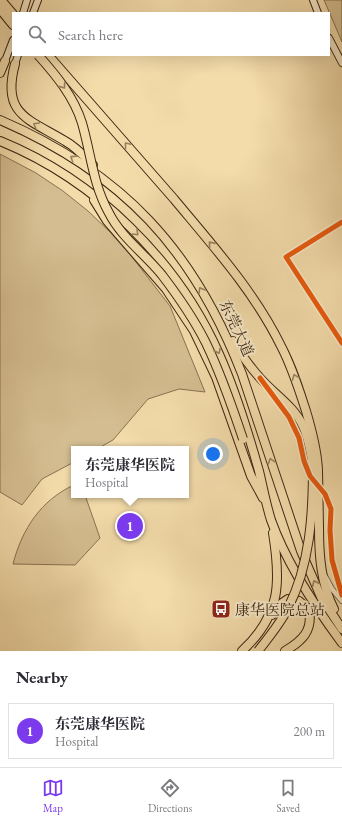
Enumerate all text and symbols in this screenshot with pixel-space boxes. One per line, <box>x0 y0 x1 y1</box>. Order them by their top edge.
search box <box>12 12 330 56</box>
icon: search <box>26 23 48 45</box>
text: Search here <box>58 25 123 44</box>
one-way arrow <box>58 81 65 88</box>
one-way arrow <box>33 122 41 129</box>
one-way arrow <box>125 142 132 150</box>
one-way arrow <box>70 155 77 162</box>
one-way arrow <box>131 228 139 236</box>
one-way arrow <box>209 242 216 249</box>
one-way arrow <box>199 287 206 294</box>
street label: 东莞大道 <box>216 297 258 359</box>
one-way arrow <box>213 346 221 354</box>
one-way arrow <box>292 374 300 382</box>
your location <box>203 444 223 464</box>
popup <box>71 446 189 498</box>
text: 东莞康华医院 <box>85 455 175 474</box>
one-way arrow <box>267 458 276 465</box>
text: Hospital <box>85 474 128 491</box>
pin: 1 <box>117 511 143 541</box>
one-way arrow <box>312 580 320 588</box>
bus stop icon: 康华医院总站 <box>210 598 232 620</box>
place label: 康华医院总站 <box>235 600 325 619</box>
text: Nearby <box>16 666 68 688</box>
text: 东莞康华医院 <box>55 714 145 733</box>
text: 1 <box>27 723 33 740</box>
text: 200 m <box>294 723 325 740</box>
text: Hospital <box>55 733 99 750</box>
tab: Map <box>42 777 64 815</box>
tab: Directions <box>148 777 192 815</box>
tab: Saved <box>276 777 300 815</box>

